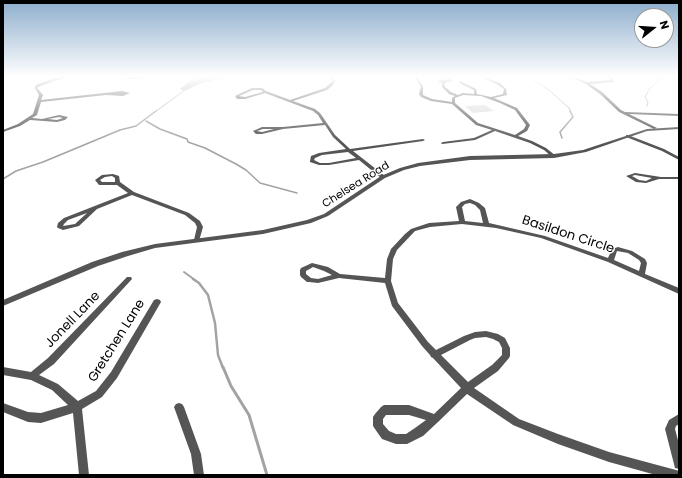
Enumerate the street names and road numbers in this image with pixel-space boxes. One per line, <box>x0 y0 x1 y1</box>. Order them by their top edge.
street label: Chelsea Road <box>320 159 392 211</box>
street label: Basildon Circle <box>520 213 616 257</box>
street label: Jonell Lane <box>42 289 104 351</box>
street label: Gretchen Lane <box>85 297 149 385</box>

